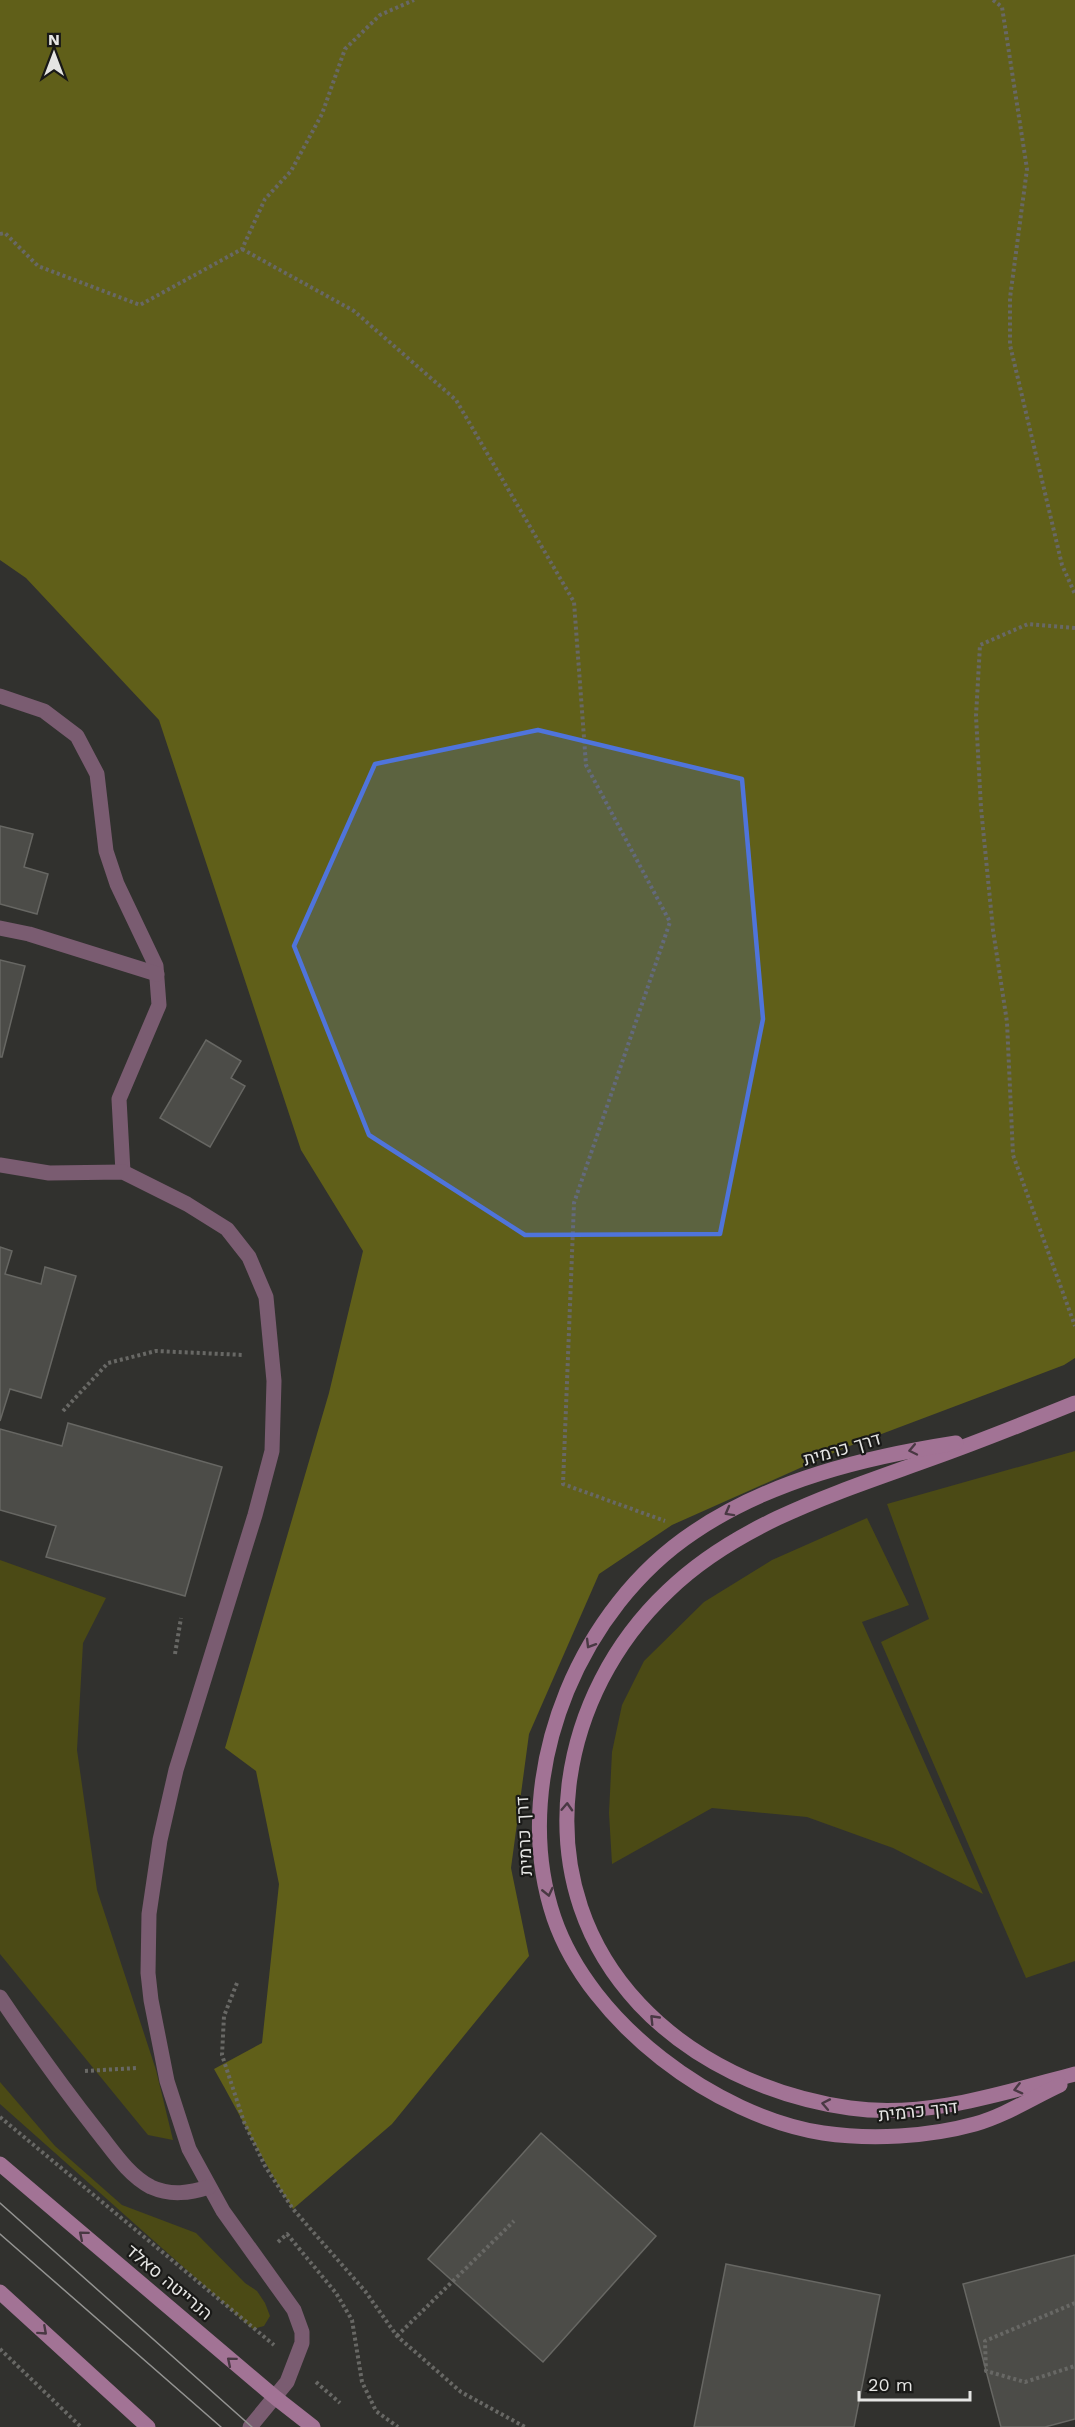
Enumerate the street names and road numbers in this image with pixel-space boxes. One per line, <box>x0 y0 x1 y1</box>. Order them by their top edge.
street label: דרך כרמית <box>801 1427 883 1470</box>
street label: דרך כרמית <box>511 1796 536 1876</box>
street label: דרך כרמית <box>877 2096 959 2125</box>
street label: הנרייטה סאלד <box>122 2239 217 2324</box>

